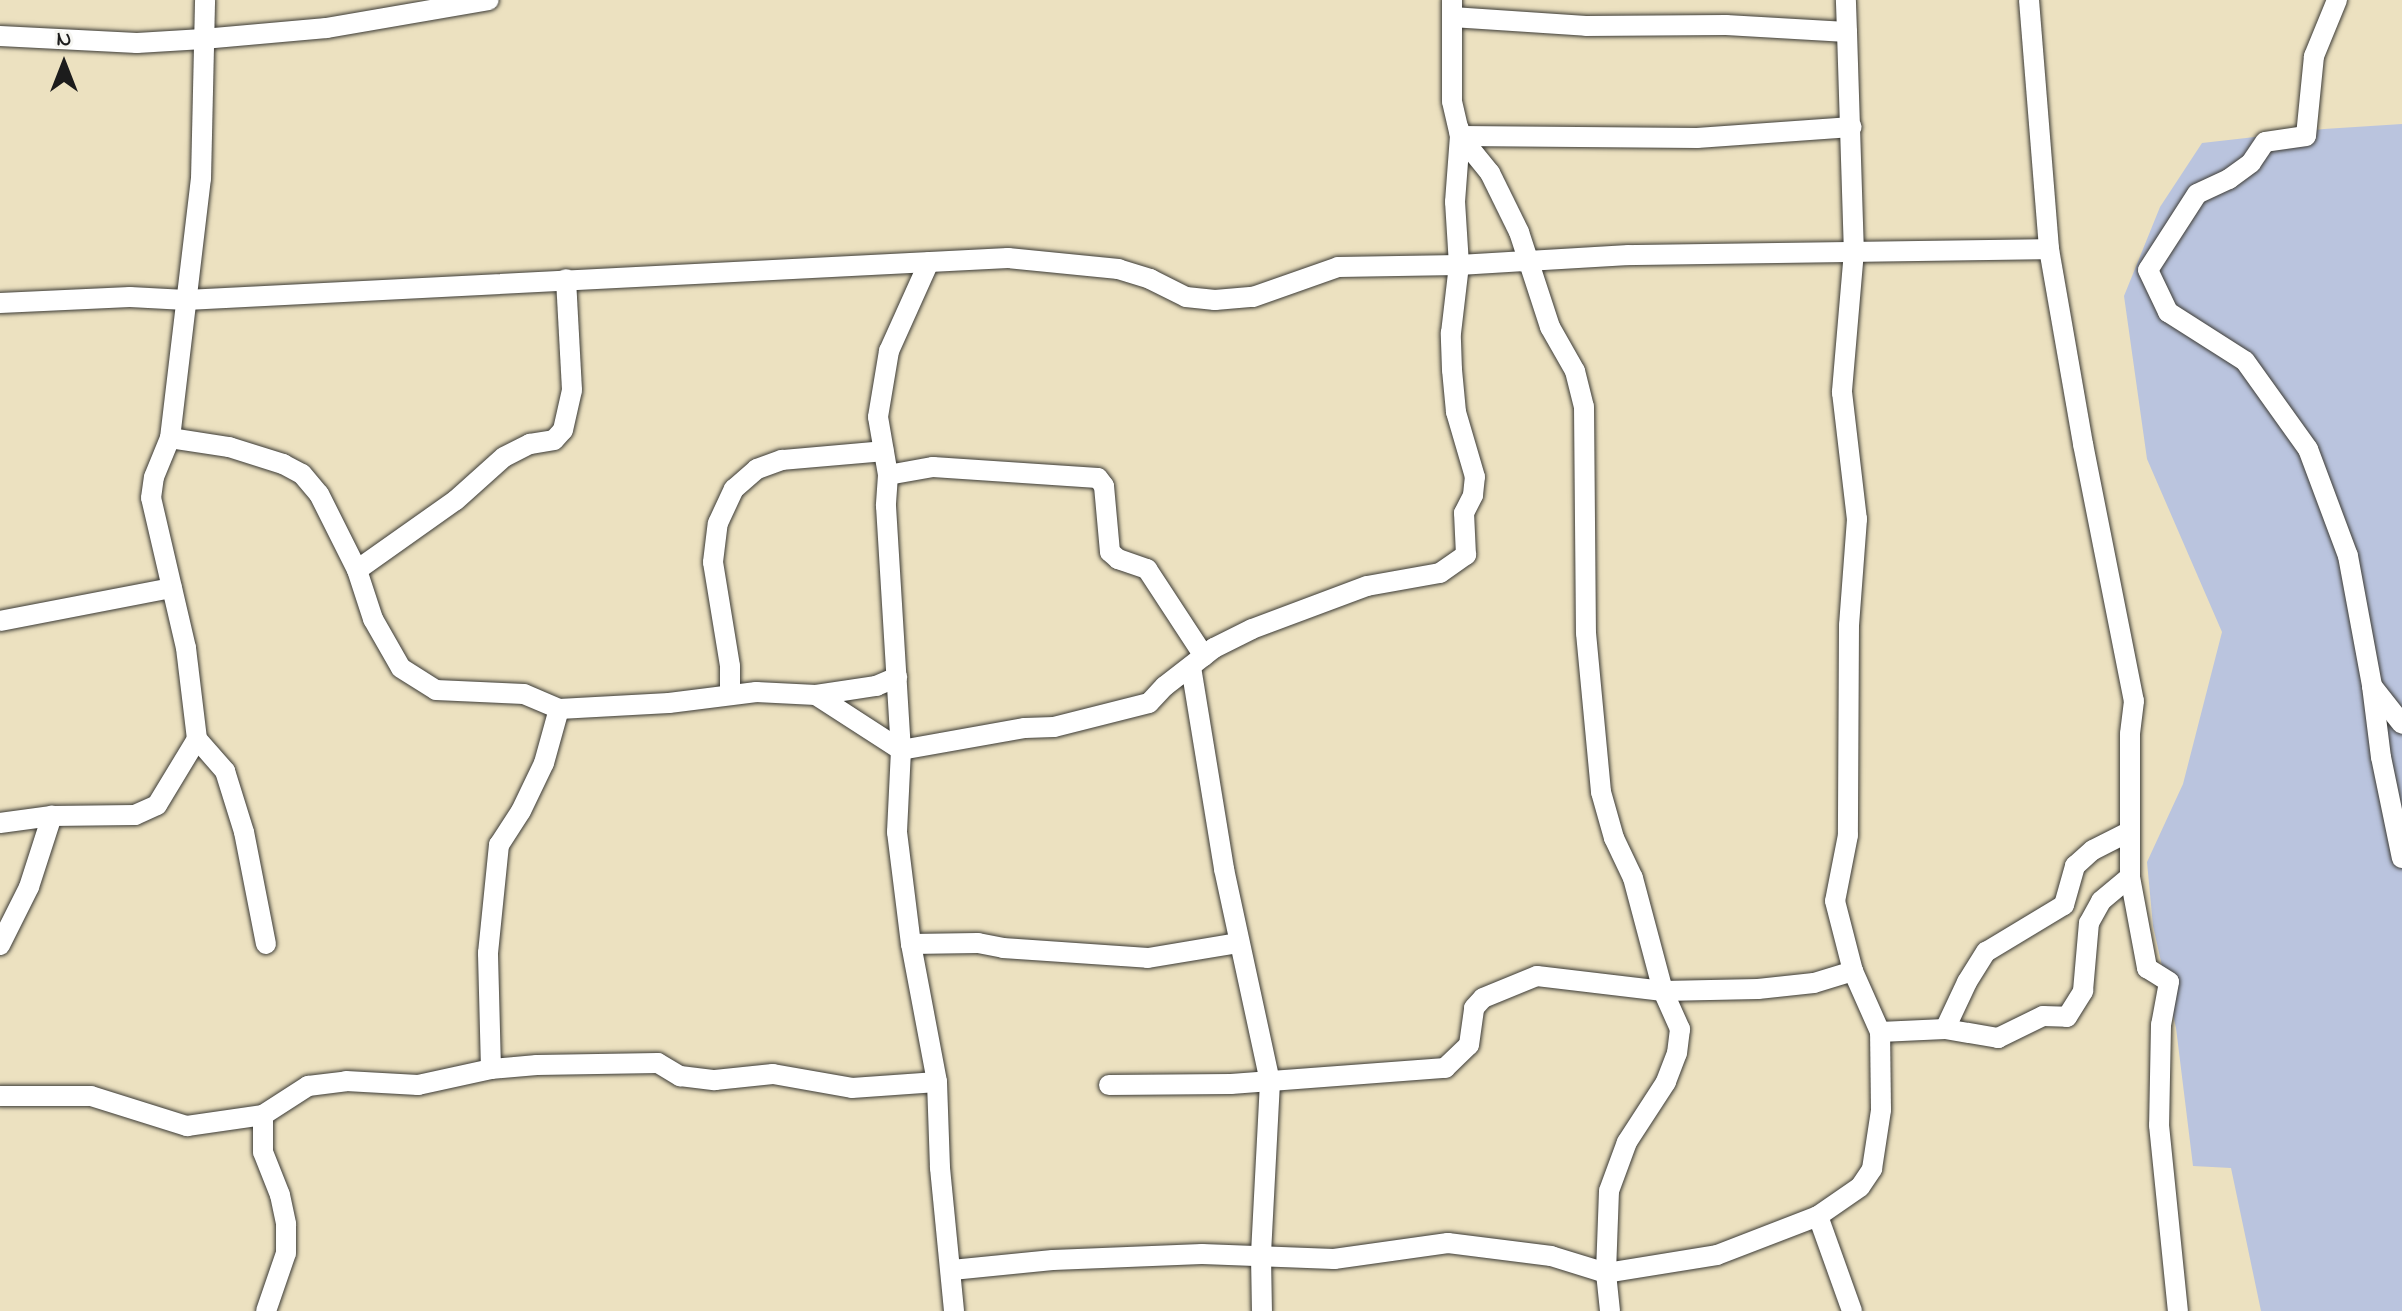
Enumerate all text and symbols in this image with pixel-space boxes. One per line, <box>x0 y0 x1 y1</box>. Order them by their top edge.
north arrow <box>24 24 104 104</box>
text: N <box>57 24 71 56</box>

